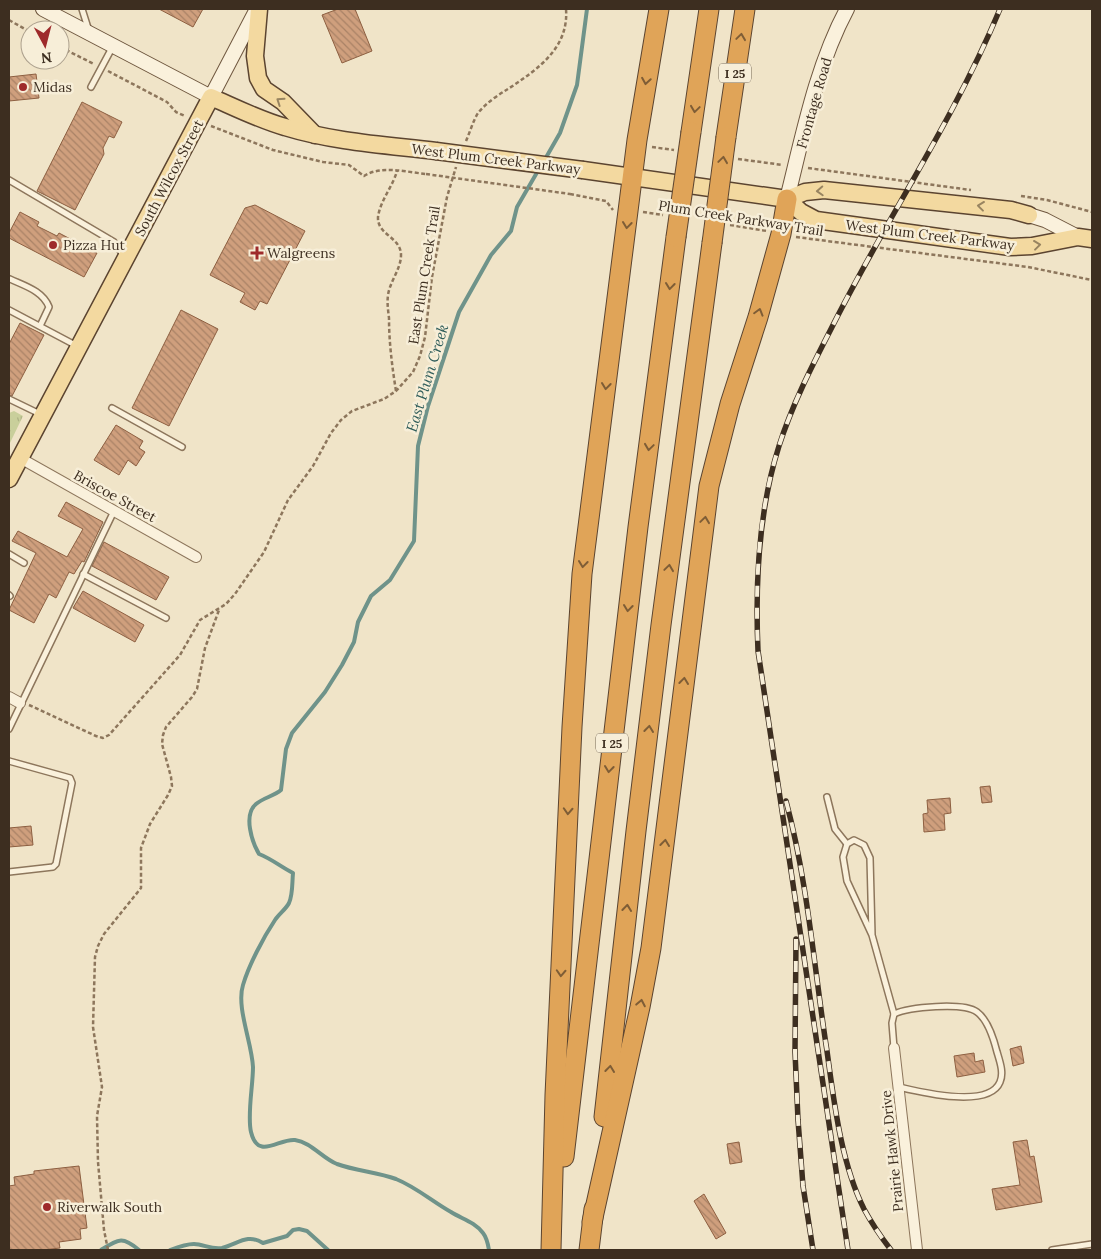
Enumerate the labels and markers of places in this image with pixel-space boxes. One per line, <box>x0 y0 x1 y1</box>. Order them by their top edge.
place label: Midas <box>33 78 72 96</box>
marker: Midas <box>17 81 29 93</box>
place label: Pizza Hut <box>63 236 126 254</box>
marker: Pizza Hut <box>47 239 59 251</box>
place label: Walgreens <box>267 244 335 262</box>
marker: Walgreens <box>251 247 263 259</box>
place label: Riverwalk South <box>57 1198 162 1216</box>
marker: Riverwalk South <box>41 1201 53 1213</box>

